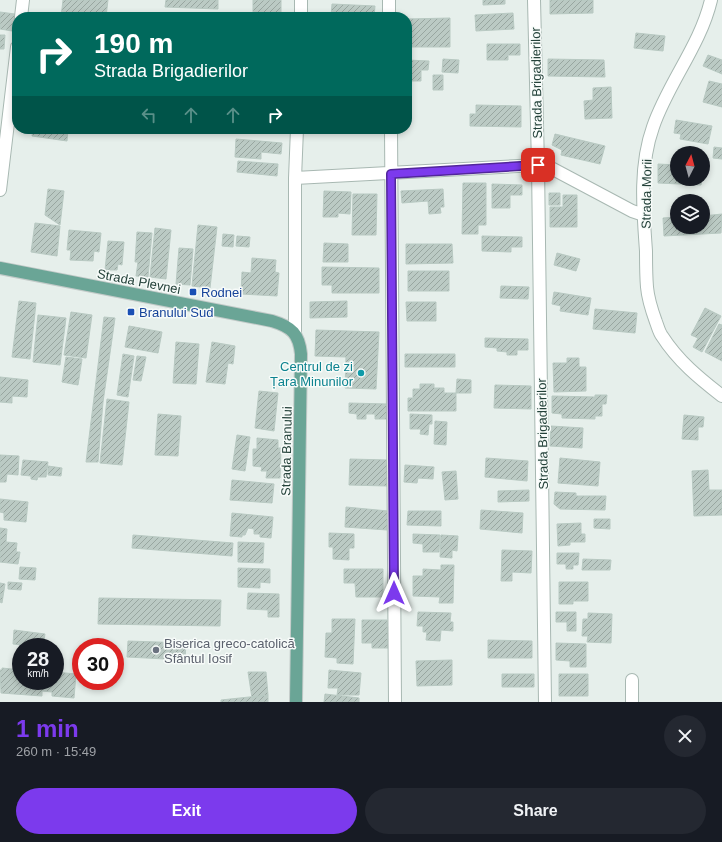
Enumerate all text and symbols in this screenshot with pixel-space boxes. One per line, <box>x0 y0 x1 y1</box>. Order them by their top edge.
street label: Strada Brigadierilor <box>528 27 545 139</box>
icon: right <box>28 28 80 80</box>
text: 190 m <box>94 28 173 59</box>
text: Strada Brigadierilor <box>94 61 248 81</box>
icon: left <box>138 104 160 126</box>
icon: ahead <box>180 104 202 126</box>
icon: ahead <box>222 104 244 126</box>
icon: right <box>264 104 286 126</box>
north arrow <box>670 146 710 186</box>
map controls <box>670 146 710 234</box>
pin <box>521 148 555 182</box>
icon: arrive <box>527 154 549 176</box>
street label: Strada Morii <box>638 159 655 229</box>
button: layers <box>670 194 710 234</box>
street label: Strada Plevnei <box>96 266 182 297</box>
place label: Rodnei <box>201 285 242 300</box>
marker: Rodnei <box>188 287 198 297</box>
place label: Branului Sud <box>139 305 213 320</box>
marker: Branului Sud <box>126 307 136 317</box>
place label: Centrul de zi Țara Minunilor <box>270 359 354 389</box>
marker: Centrul de zi Țara Minunilor <box>356 368 366 378</box>
street label: Strada Brigadierilor <box>534 378 551 490</box>
street label: Strada Branului <box>278 406 295 496</box>
position arrow <box>373 572 415 614</box>
place label: Biserica greco-catolică Sfântul Iosif <box>164 636 296 666</box>
speed limit sign: 30 <box>72 638 124 690</box>
marker: Biserica greco-catolică Sfântul Iosif <box>151 645 161 655</box>
text: 28 <box>27 648 49 670</box>
text: km/h <box>27 668 49 679</box>
text: 1 min <box>16 715 79 742</box>
button: close <box>664 715 706 757</box>
text: 260 m · 15:49 <box>16 744 96 759</box>
button: Exit <box>16 788 357 834</box>
button: Share <box>365 788 706 834</box>

